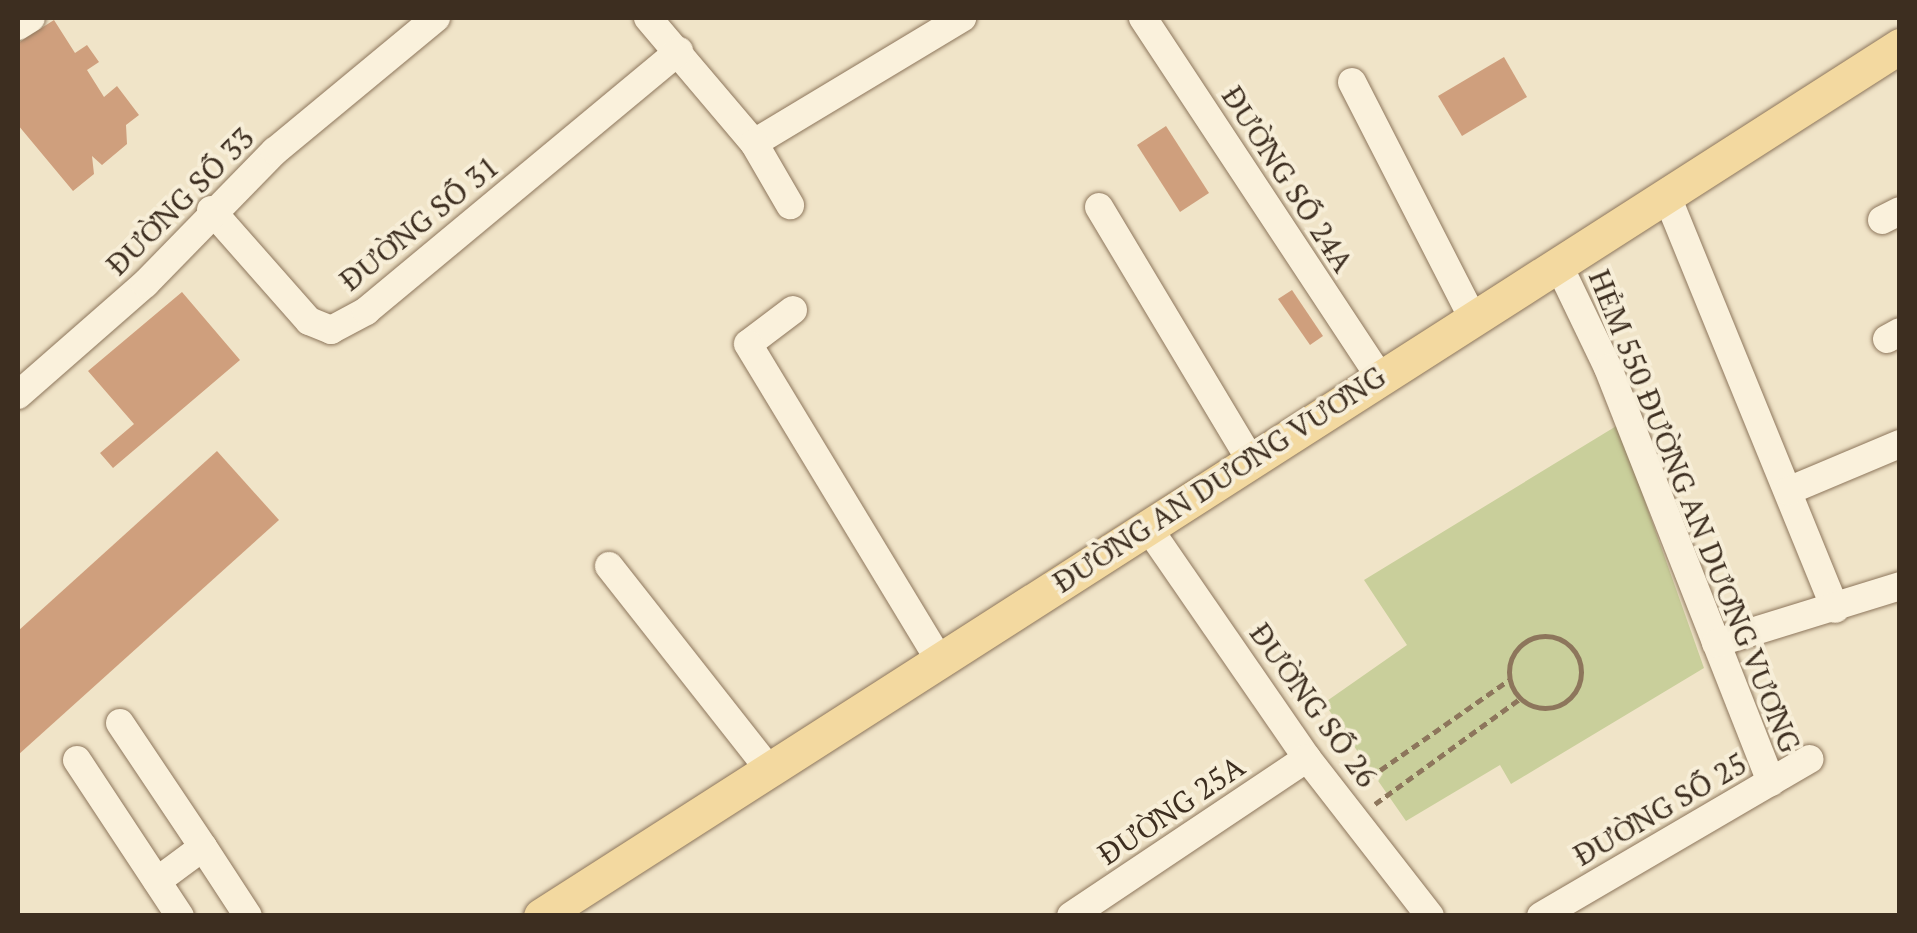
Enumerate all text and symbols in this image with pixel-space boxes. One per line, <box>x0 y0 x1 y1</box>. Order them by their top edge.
street label: ĐƯỜNG SỐ 24A <box>1215 79 1361 279</box>
street label: ĐƯỜNG SỐ 33 <box>99 120 261 282</box>
street label: ĐƯỜNG SỐ 31 <box>332 148 506 298</box>
street label: HẺM 550 ĐƯỜNG AN DƯƠNG VƯƠNG <box>1581 264 1809 758</box>
street label: ĐƯỜNG AN DƯƠNG VƯƠNG <box>1046 358 1392 600</box>
street label: ĐƯỜNG SỐ 26 <box>1243 616 1385 794</box>
street label: ĐƯỜNG SỐ 25 <box>1567 745 1753 873</box>
street label: ĐƯỜNG 25A <box>1091 748 1251 872</box>

